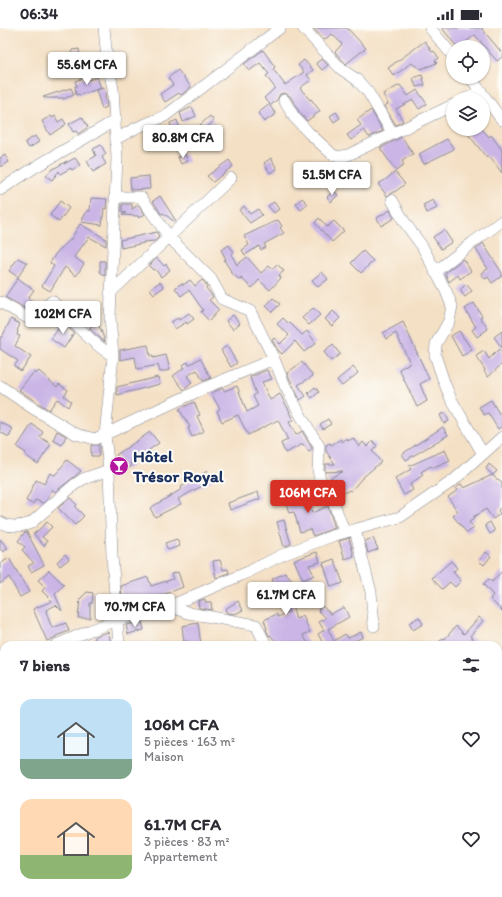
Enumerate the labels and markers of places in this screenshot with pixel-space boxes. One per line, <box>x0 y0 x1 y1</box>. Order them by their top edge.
pin: 55.6M CFA <box>41 52 133 86</box>
pin: 80.8M CFA <box>137 125 229 159</box>
pin: 51.5M CFA <box>286 162 378 196</box>
pin: 102M CFA <box>22 301 104 335</box>
place label: Hôtel Trésor Royal <box>132 446 224 487</box>
bar icon: Hôtel Trésor Royal <box>108 455 130 477</box>
pin: 106M CFA <box>267 480 349 514</box>
pin: 61.7M CFA <box>240 582 332 616</box>
pin: 70.7M CFA <box>89 594 181 628</box>

